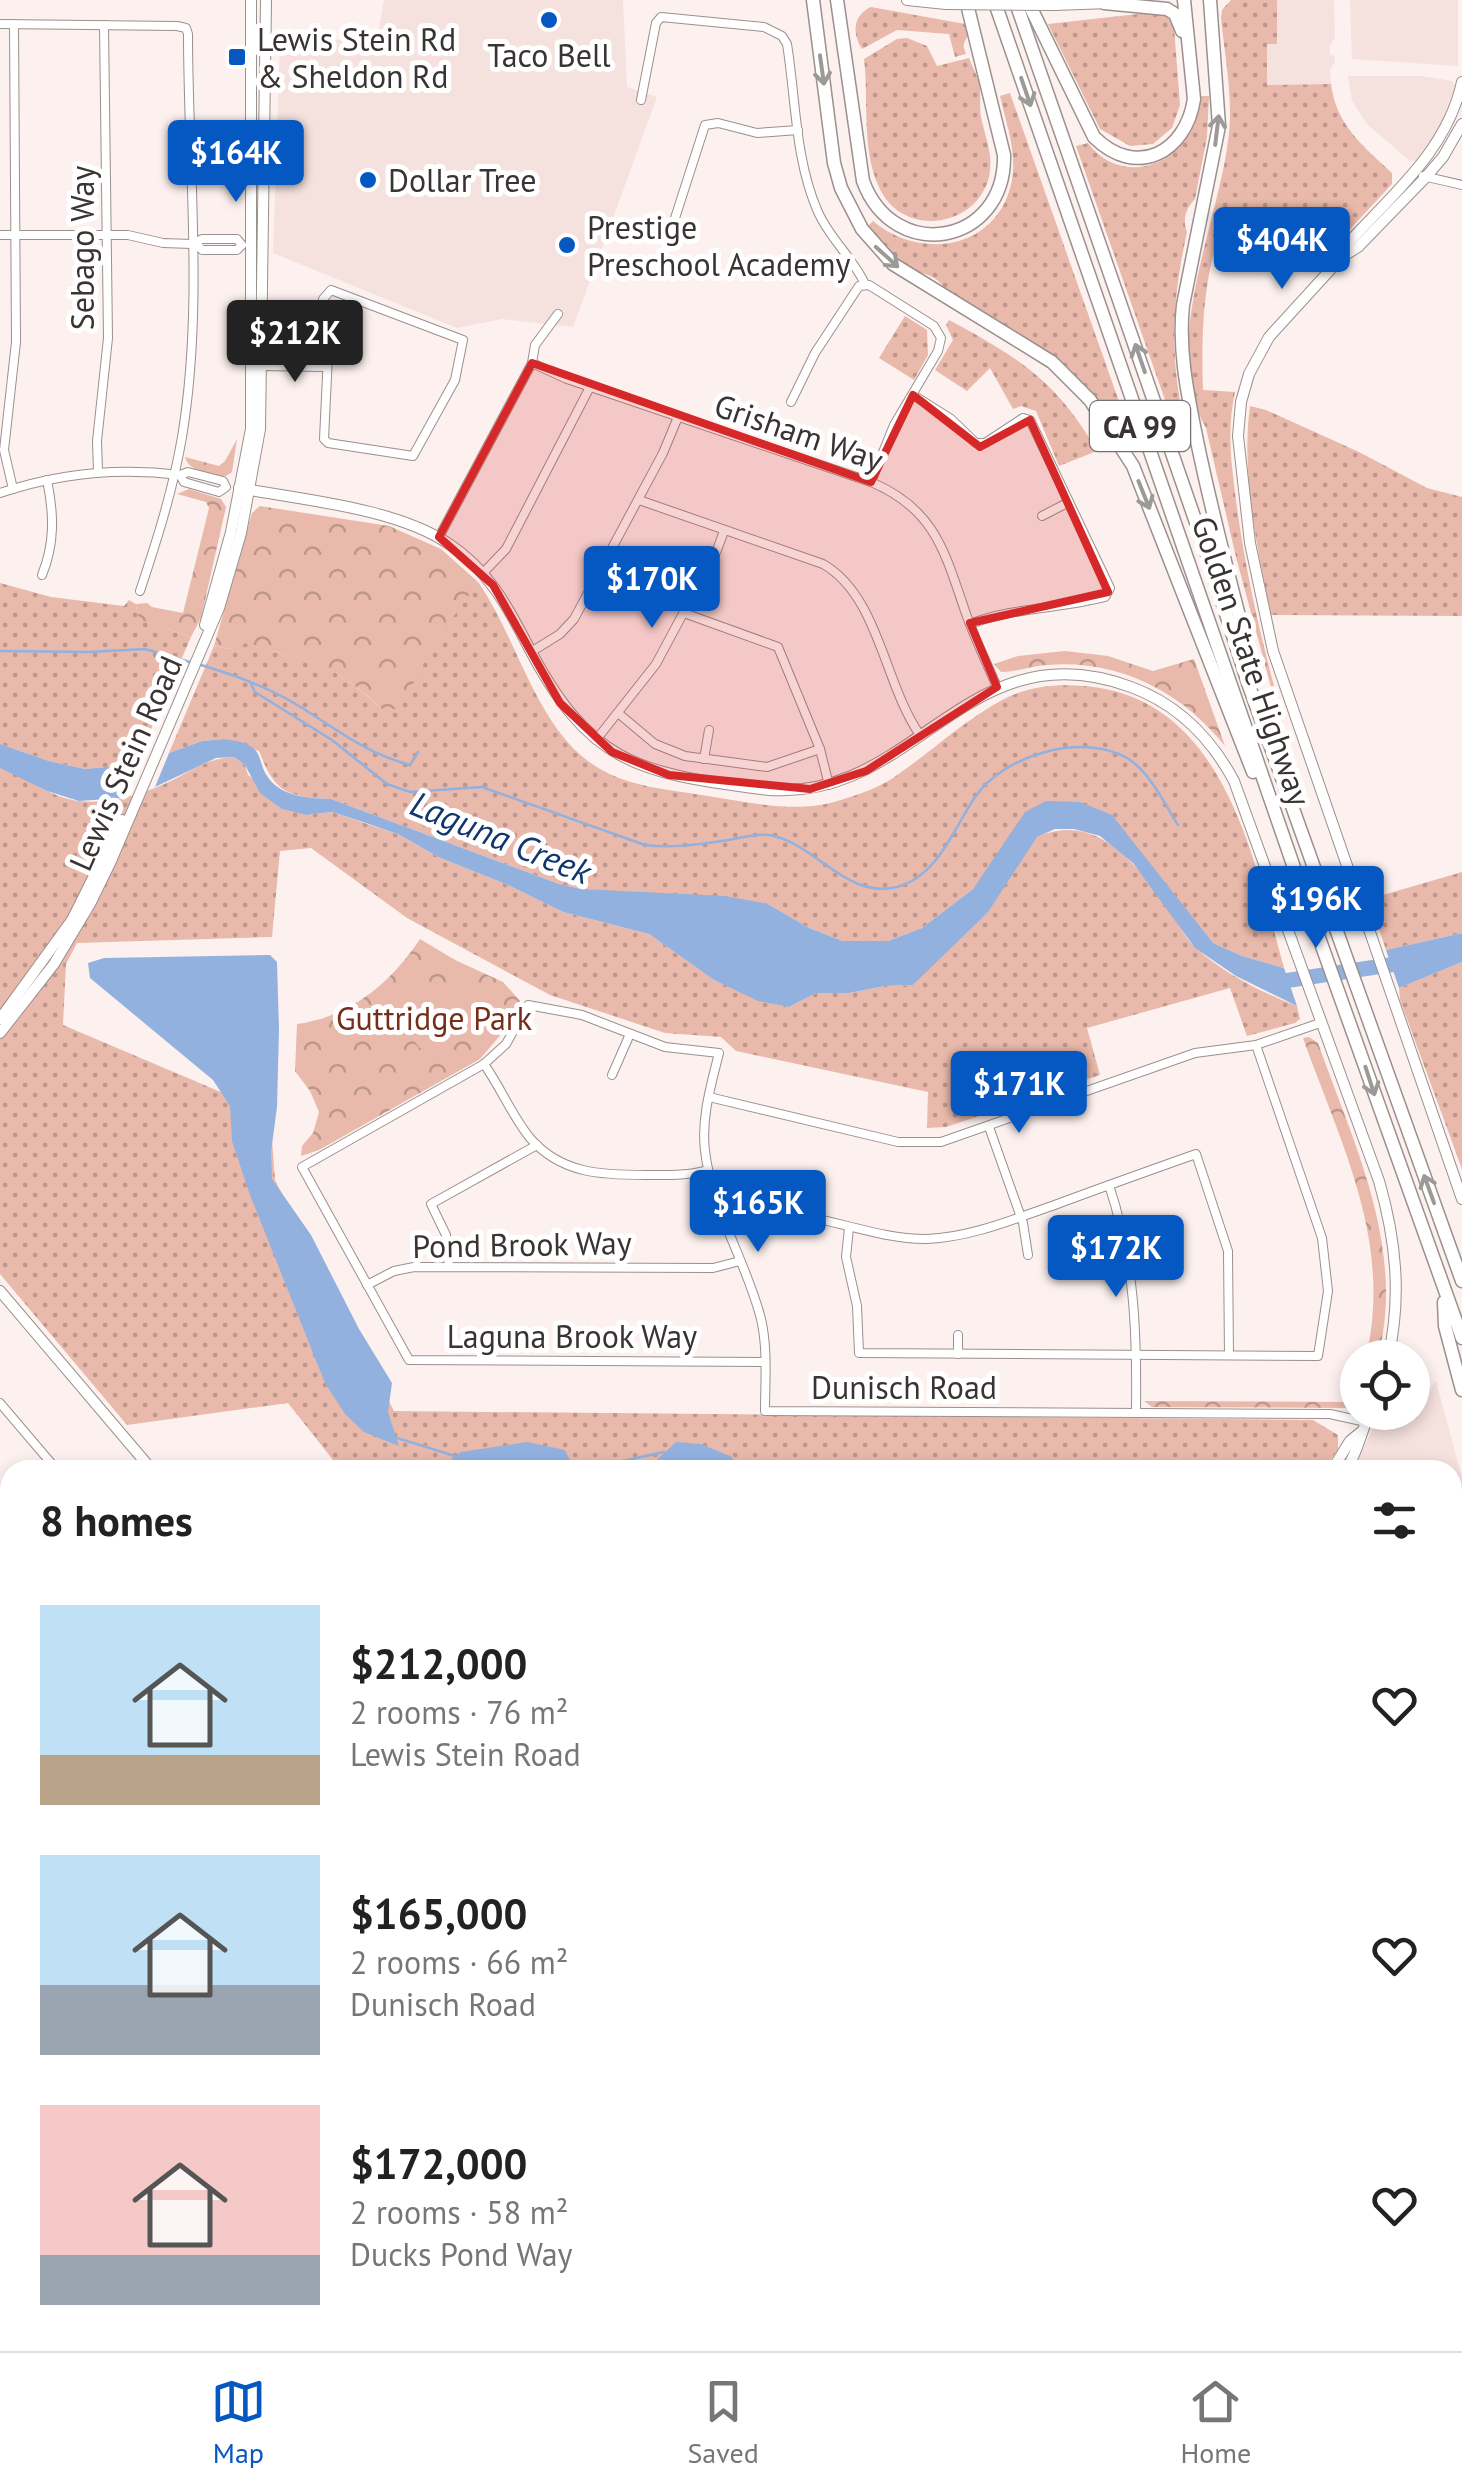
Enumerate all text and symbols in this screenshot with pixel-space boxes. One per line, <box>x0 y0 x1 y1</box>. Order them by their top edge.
marker: Taco Bell <box>538 9 560 31</box>
place label: Lewis Stein Rd & Sheldon Rd <box>257 18 456 97</box>
place label: Taco Bell <box>487 34 611 76</box>
marker: Lewis Stein Rd & Sheldon Rd <box>226 46 248 68</box>
one-way arrow <box>813 54 831 86</box>
one-way arrow <box>1018 76 1036 107</box>
one-way arrow <box>1208 115 1227 147</box>
pin: $164K <box>166 120 306 205</box>
text: $164K <box>190 131 282 173</box>
place label: Dollar Tree <box>388 159 537 201</box>
street label: Sebago Way <box>61 166 103 330</box>
marker: Dollar Tree <box>357 169 379 191</box>
place label: Prestige Preschool Academy <box>587 206 851 285</box>
pin: $404K <box>1212 207 1352 292</box>
text: $404K <box>1236 218 1328 260</box>
marker: Prestige Preschool Academy <box>556 234 578 256</box>
one-way arrow <box>874 244 900 268</box>
pin: $212K <box>225 300 365 385</box>
text: $212K <box>249 311 341 353</box>
one-way arrow <box>1129 343 1147 374</box>
street label: Grisham Way <box>709 384 889 480</box>
road number: CA 99 <box>1090 401 1190 451</box>
one-way arrow <box>1137 480 1155 510</box>
street label: Golden State Highway <box>1183 511 1321 811</box>
pin: $170K <box>582 546 722 631</box>
text: $170K <box>606 557 698 599</box>
street label: Lewis Stein Road <box>59 649 191 877</box>
water label: Laguna Creek <box>404 780 599 895</box>
pin: $196K <box>1246 866 1386 951</box>
text: $196K <box>1270 877 1362 919</box>
park label: Guttridge Park <box>336 997 533 1039</box>
pin: $171K <box>949 1051 1089 1136</box>
text: $171K <box>973 1062 1065 1104</box>
one-way arrow <box>1363 1065 1381 1097</box>
pin: $165K <box>688 1170 828 1255</box>
one-way arrow <box>1419 1174 1437 1205</box>
text: $165K <box>712 1181 804 1223</box>
pin: $172K <box>1046 1215 1186 1300</box>
street label: Pond Brook Way <box>412 1221 632 1267</box>
text: $172K <box>1070 1226 1162 1268</box>
street label: Laguna Brook Way <box>447 1315 697 1357</box>
map controls <box>1340 1340 1430 1430</box>
button: locate <box>1340 1340 1430 1430</box>
street label: Dunisch Road <box>811 1366 997 1408</box>
text: 8 homes <box>40 1493 193 1548</box>
icon: filters <box>1367 1493 1422 1548</box>
text: $212,000 <box>350 1636 527 1691</box>
icon: home <box>120 1645 240 1765</box>
icon: heart <box>1367 1678 1422 1733</box>
text: 2 rooms · 76 m² <box>350 1691 568 1733</box>
text: Lewis Stein Road <box>350 1733 581 1775</box>
text: $165,000 <box>350 1886 527 1941</box>
icon: home <box>120 1895 240 2015</box>
icon: heart <box>1367 1928 1422 1983</box>
text: 2 rooms · 66 m² <box>350 1941 568 1983</box>
text: Dunisch Road <box>350 1983 536 2025</box>
text: $172,000 <box>350 2136 527 2191</box>
icon: home <box>120 2145 240 2265</box>
icon: heart <box>1367 2178 1422 2233</box>
text: 2 rooms · 58 m² <box>350 2191 568 2233</box>
text: Ducks Pond Way <box>350 2233 572 2275</box>
tab: Map <box>211 2374 266 2471</box>
tab: Saved <box>687 2374 759 2471</box>
tab: Home <box>1180 2374 1251 2471</box>

